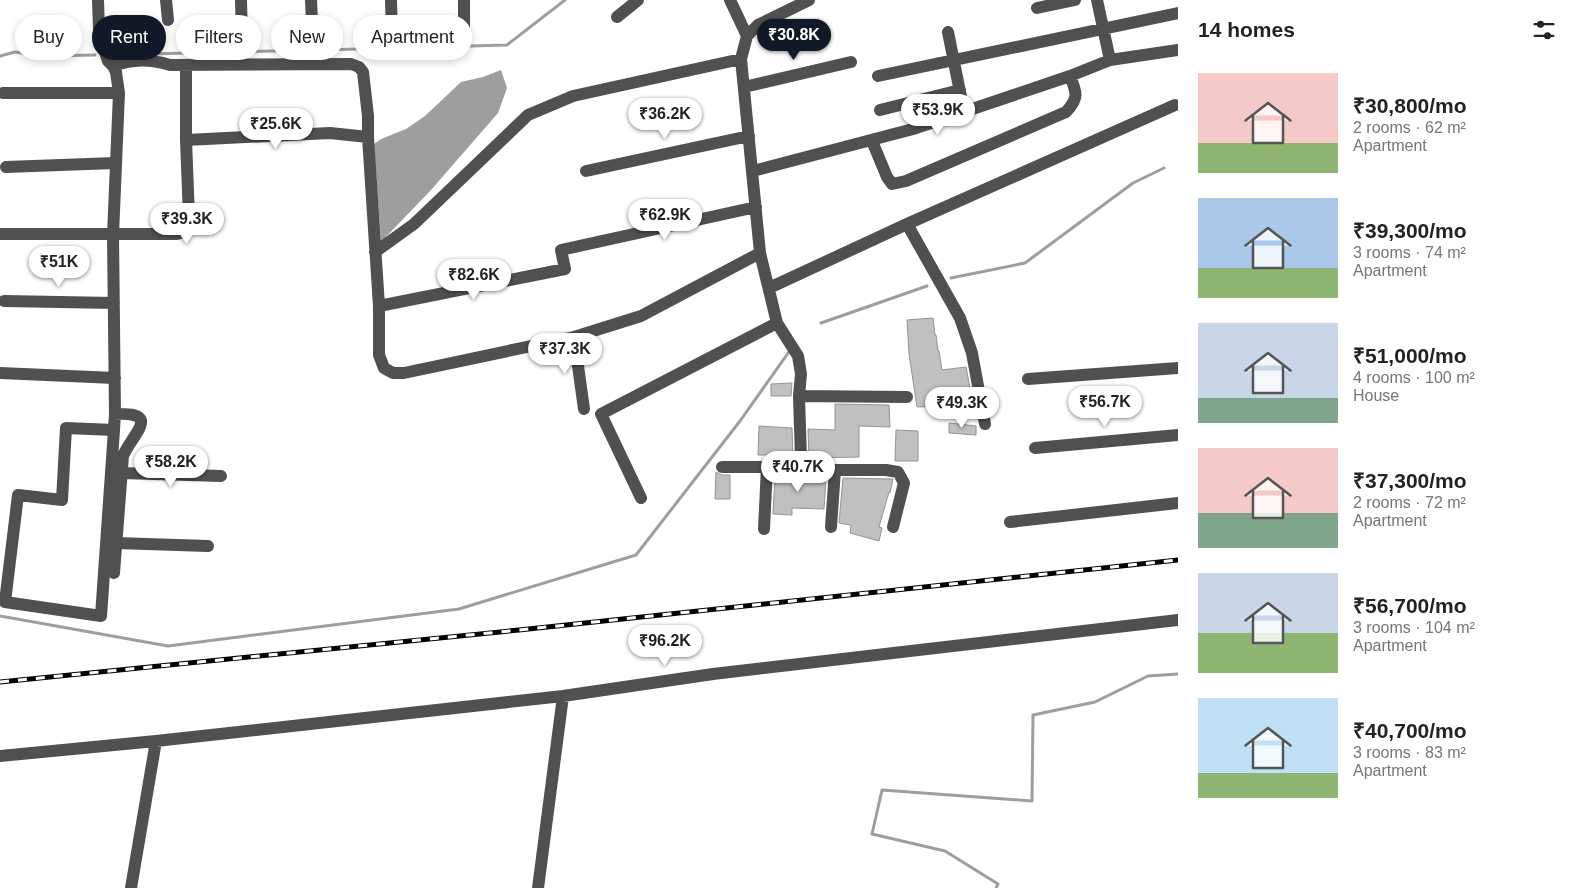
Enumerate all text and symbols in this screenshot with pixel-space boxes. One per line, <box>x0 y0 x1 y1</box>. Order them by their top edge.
chip: Buy <box>15 15 82 60</box>
chip: Rent <box>92 15 166 60</box>
chip: Filters <box>176 15 261 60</box>
chip: New <box>271 15 343 60</box>
chip: Apartment <box>353 15 472 60</box>
icon: filters <box>1530 16 1558 44</box>
pin: ₹30.8K <box>753 18 835 61</box>
text: 14 homes <box>1198 18 1295 41</box>
text: ₹30.8K <box>768 26 820 43</box>
icon: home <box>1238 93 1298 153</box>
pin: ₹53.9K <box>897 94 979 136</box>
text: ₹30,800/mo <box>1353 94 1467 117</box>
pin: ₹36.2K <box>624 98 706 140</box>
text: ₹53.9K <box>912 101 964 118</box>
text: ₹36.2K <box>639 105 691 122</box>
pin: ₹25.6K <box>235 108 317 150</box>
text: ₹25.6K <box>250 115 302 132</box>
text: 2 rooms · 62 m² <box>1353 119 1466 136</box>
text: Apartment <box>1353 137 1427 154</box>
pin: ₹62.9K <box>624 198 706 241</box>
pin: ₹39.3K <box>146 202 228 245</box>
text: ₹62.9K <box>639 206 691 223</box>
text: ₹39.3K <box>161 210 213 227</box>
icon: home <box>1238 218 1298 278</box>
text: ₹39,300/mo <box>1353 219 1467 242</box>
text: 3 rooms · 74 m² <box>1353 244 1466 261</box>
pin: ₹51K <box>29 246 89 288</box>
text: ₹51K <box>40 253 78 270</box>
pin: ₹82.6K <box>433 258 515 301</box>
text: Apartment <box>1353 262 1427 279</box>
text: ₹82.6K <box>448 266 500 283</box>
pin: ₹37.3K <box>524 332 606 375</box>
text: ₹37.3K <box>539 340 591 357</box>
icon: home <box>1238 343 1298 403</box>
text: ₹51,000/mo <box>1353 344 1467 367</box>
text: 4 rooms · 100 m² <box>1353 369 1475 386</box>
pin: ₹49.3K <box>921 386 1003 429</box>
pin: ₹56.7K <box>1064 386 1146 428</box>
text: House <box>1353 387 1399 404</box>
text: ₹56.7K <box>1079 393 1131 410</box>
text: ₹49.3K <box>936 394 988 411</box>
pin: ₹58.2K <box>130 446 212 488</box>
pin: ₹40.7K <box>757 450 839 493</box>
text: ₹58.2K <box>145 453 197 470</box>
text: ₹40.7K <box>772 458 824 475</box>
icon: home <box>1238 468 1298 528</box>
text: ₹37,300/mo <box>1353 469 1467 492</box>
text: 2 rooms · 72 m² <box>1353 494 1466 511</box>
text: Apartment <box>1353 512 1427 529</box>
icon: home <box>1238 593 1298 653</box>
text: ₹56,700/mo <box>1353 594 1467 617</box>
text: 3 rooms · 104 m² <box>1353 619 1475 636</box>
pin: ₹96.2K <box>624 624 706 667</box>
text: ₹96.2K <box>639 632 691 649</box>
text: Apartment <box>1353 637 1427 654</box>
icon: home <box>1238 718 1298 778</box>
text: ₹40,700/mo <box>1353 719 1467 742</box>
text: 3 rooms · 83 m² <box>1353 744 1466 761</box>
text: Apartment <box>1353 762 1427 779</box>

